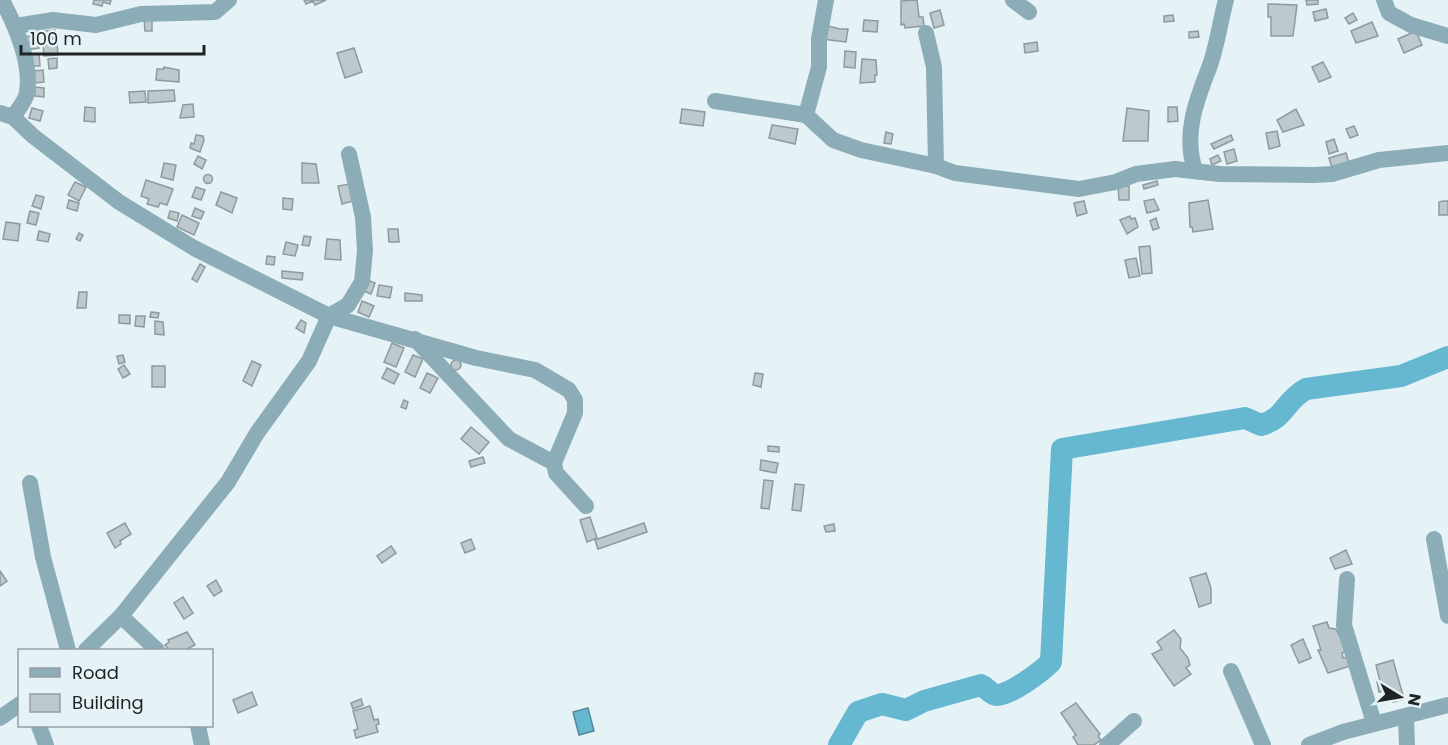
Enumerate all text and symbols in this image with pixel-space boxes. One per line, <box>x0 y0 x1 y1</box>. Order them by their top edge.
scale bar <box>21 18 204 56</box>
text: 100 m <box>30 26 82 51</box>
legend <box>18 649 213 727</box>
text: Road <box>72 660 119 685</box>
north arrow <box>1370 667 1430 727</box>
text: Building <box>72 690 144 715</box>
text: N <box>1402 692 1427 708</box>

